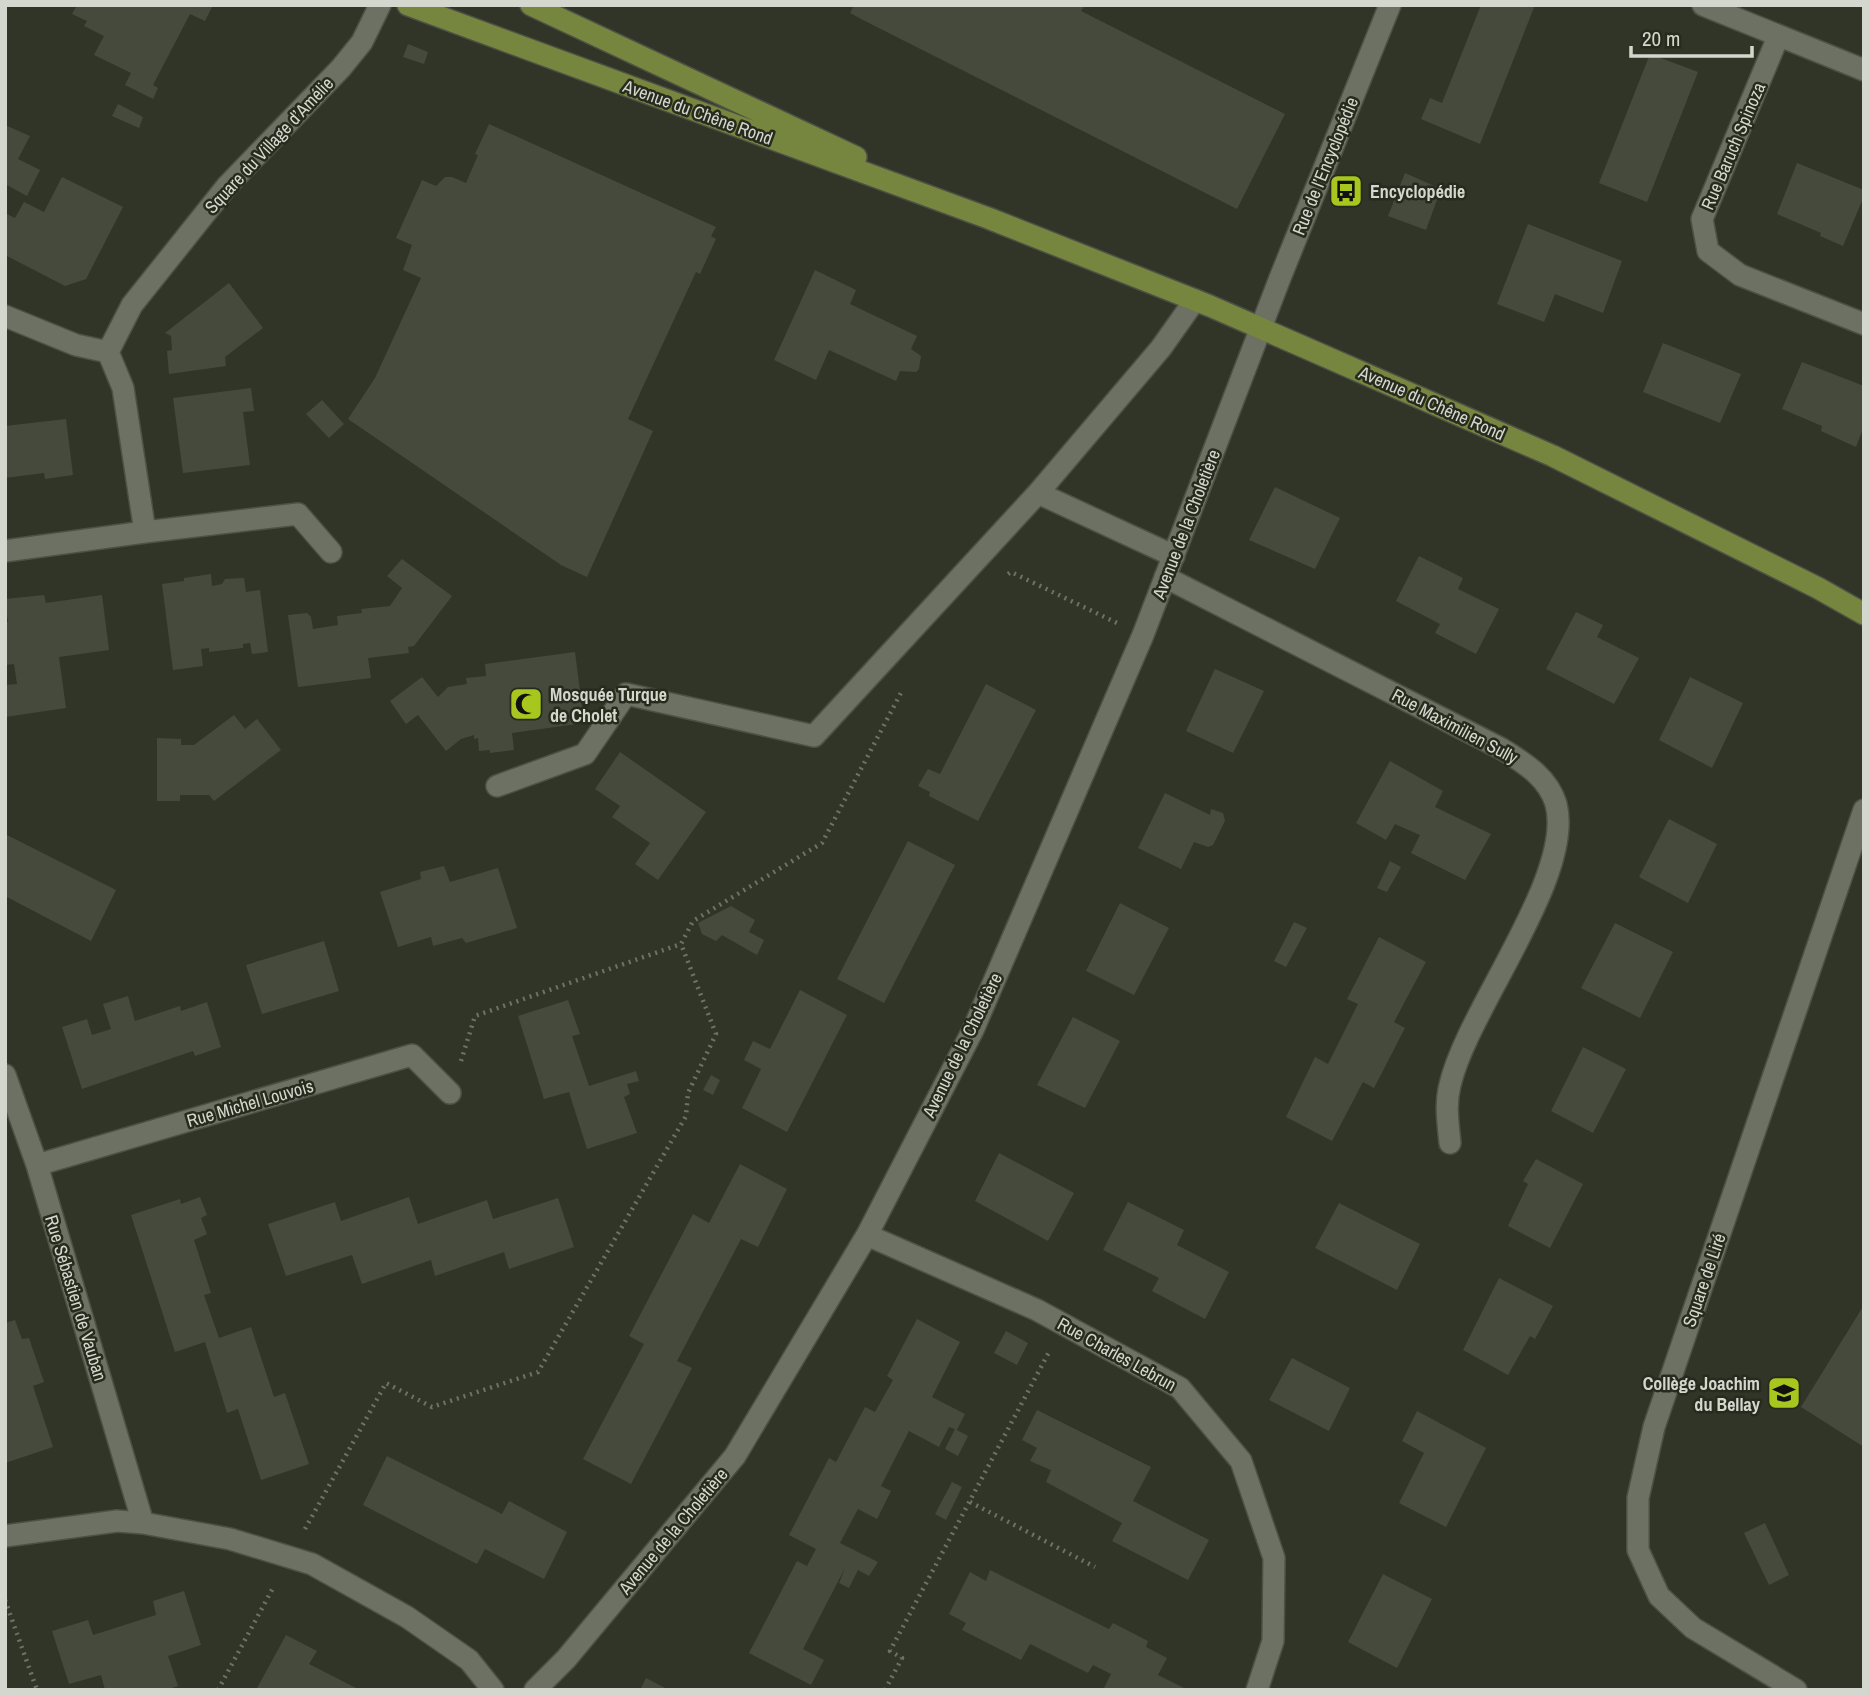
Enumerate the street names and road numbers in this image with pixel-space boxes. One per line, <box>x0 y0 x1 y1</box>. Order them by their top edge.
street label: Square du Village d’Amélie <box>199 71 339 219</box>
street label: Avenue du Chêne Rond <box>619 73 776 151</box>
street label: Rue Baruch Spinoza <box>1695 78 1771 214</box>
street label: Rue de l’Encyclopédie <box>1286 93 1364 239</box>
street label: Avenue du Chêne Rond <box>1354 359 1509 446</box>
street label: Avenue de la Choletière <box>1146 446 1226 603</box>
street label: Rue Maximilien Sully <box>1388 682 1523 770</box>
street label: Avenue de la Choletière <box>916 968 1008 1122</box>
street label: Rue Michel Louvois <box>184 1073 316 1133</box>
street label: Rue Sébastien de Vauban <box>39 1212 113 1384</box>
street label: Square de Liré <box>1676 1230 1732 1330</box>
street label: Rue Charles Lebrun <box>1053 1311 1181 1397</box>
street label: Avenue de la Choletière <box>612 1462 733 1600</box>

